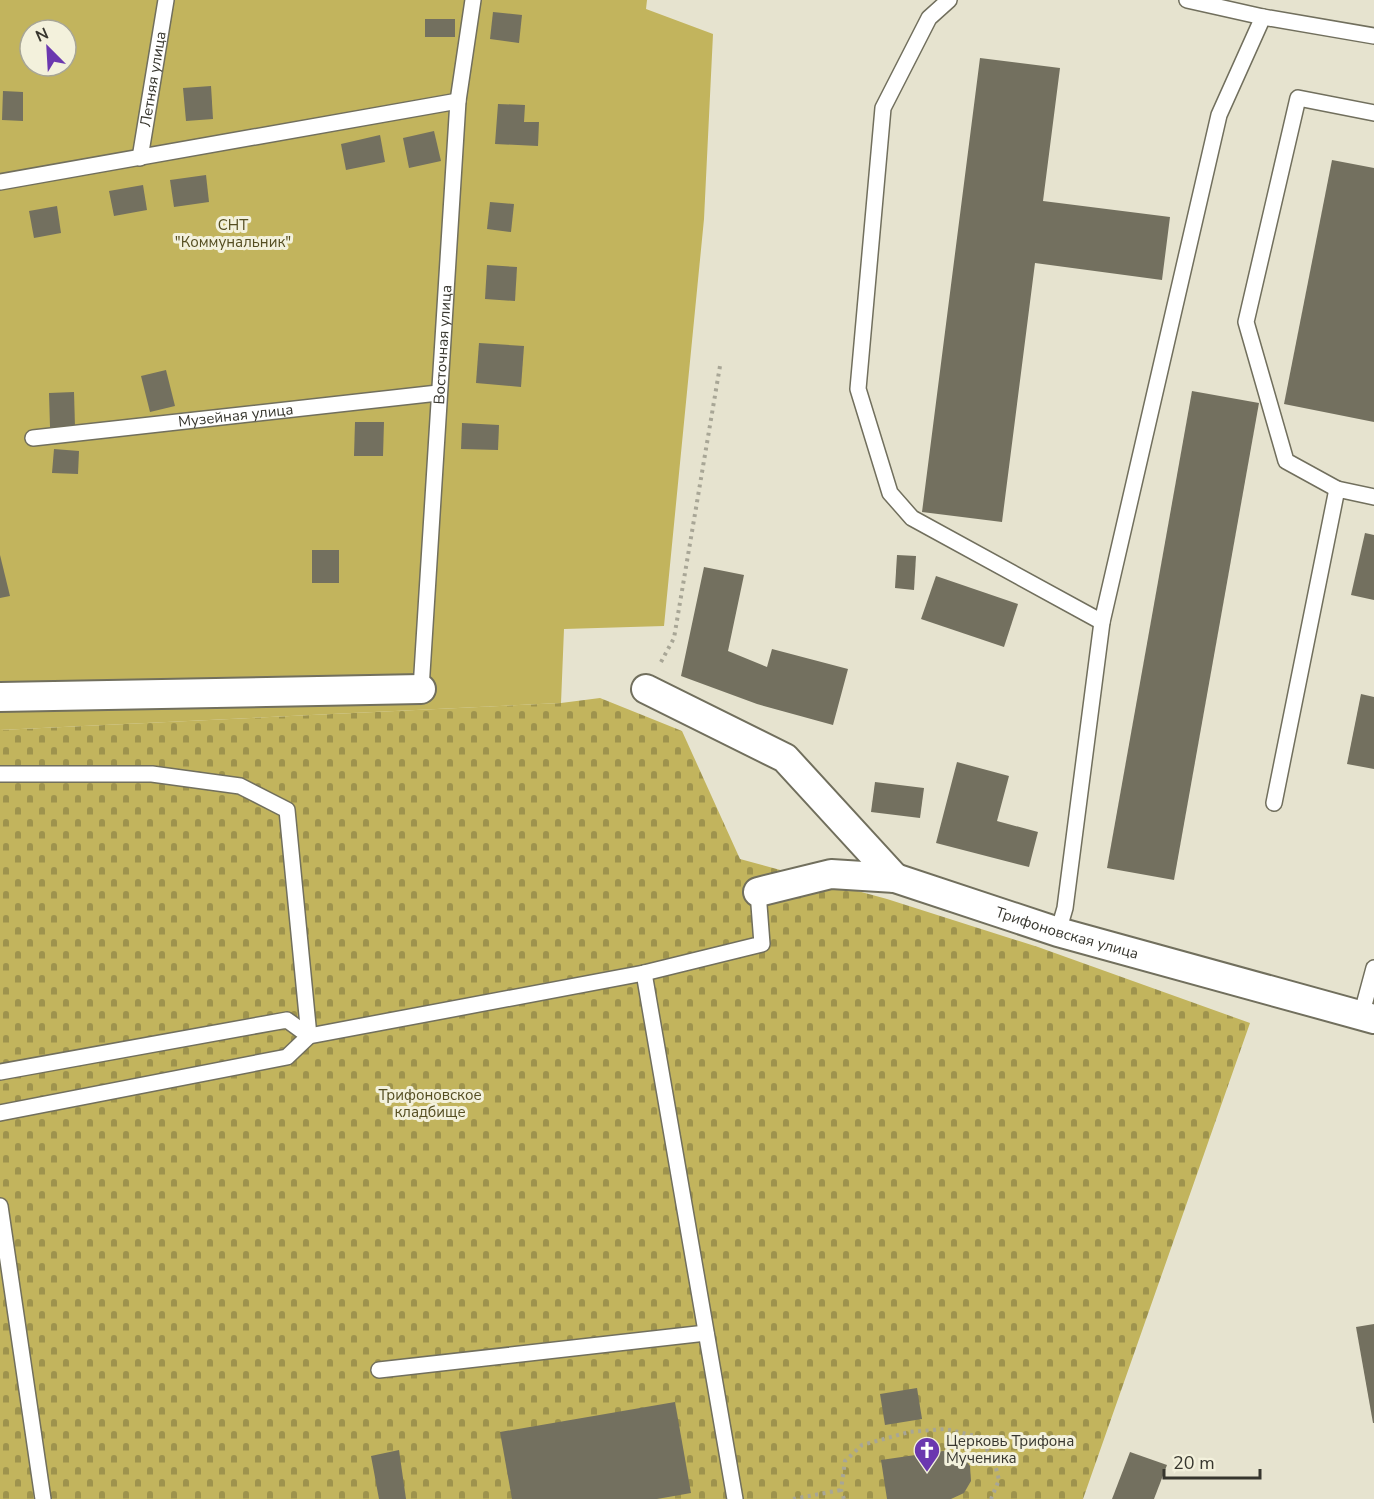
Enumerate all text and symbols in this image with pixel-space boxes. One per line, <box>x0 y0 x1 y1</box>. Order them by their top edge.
north arrow <box>18 18 78 78</box>
text: N <box>32 23 52 48</box>
street label: Летняя улица <box>135 30 171 128</box>
park label: СНТ "Коммунальник" <box>175 215 291 252</box>
street label: Восточная улица <box>429 284 456 405</box>
street label: Музейная улица <box>177 399 294 432</box>
street label: Трифоновская улица <box>993 902 1141 964</box>
park label: Трифоновское кладбище <box>378 1085 482 1122</box>
place label: Церковь Трифона Мученика <box>946 1431 1074 1468</box>
church icon: Церковь Трифона Мученика <box>912 1435 942 1473</box>
scale bar <box>1164 1442 1260 1480</box>
text: 20 m <box>1173 1451 1215 1475</box>

